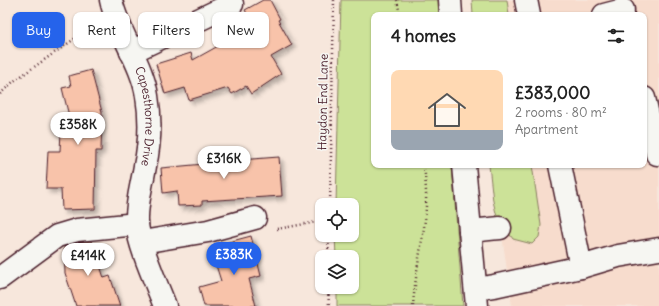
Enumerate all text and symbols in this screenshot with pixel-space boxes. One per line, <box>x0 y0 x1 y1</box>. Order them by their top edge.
chip: Buy <box>12 12 65 48</box>
chip: Rent <box>73 12 130 48</box>
chip: Filters <box>138 12 204 48</box>
chip: New <box>212 12 269 48</box>
text: 4 homes <box>391 25 456 47</box>
icon: filters <box>605 25 627 47</box>
street label: Haydon End Lane <box>314 54 331 150</box>
street label: Capesthorne Drive <box>132 64 157 168</box>
text: £383,000 <box>515 82 590 104</box>
icon: home <box>423 86 471 134</box>
text: 2 rooms · 80 m² <box>515 104 607 121</box>
pin: £358K <box>50 112 106 146</box>
text: £358K <box>59 116 97 133</box>
text: Apartment <box>515 121 578 138</box>
pin: £316K <box>196 146 252 180</box>
text: £316K <box>207 150 241 167</box>
map controls <box>315 198 359 294</box>
button: locate <box>315 198 359 242</box>
pin: £383K <box>206 242 262 276</box>
pin: £414K <box>60 243 116 277</box>
text: £383K <box>215 246 253 263</box>
text: £414K <box>71 247 105 264</box>
button: layers <box>315 250 359 294</box>

